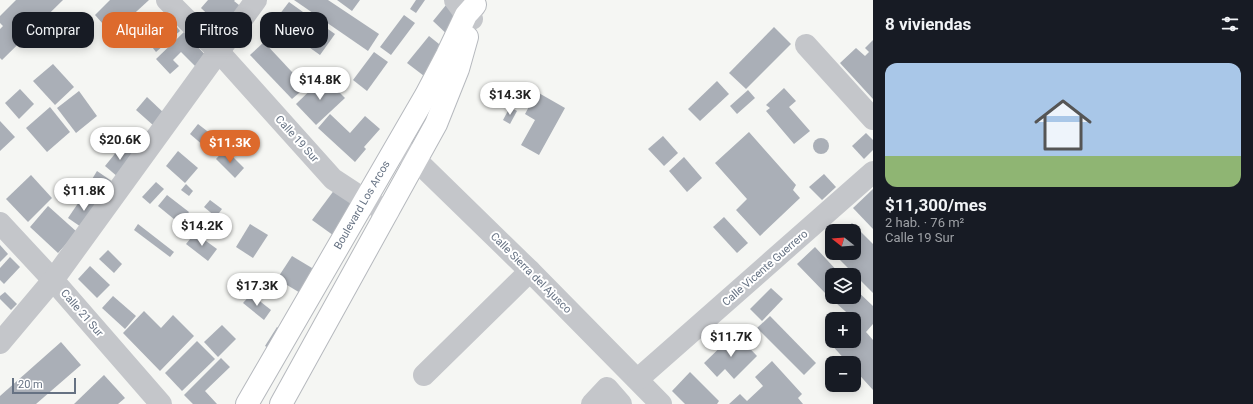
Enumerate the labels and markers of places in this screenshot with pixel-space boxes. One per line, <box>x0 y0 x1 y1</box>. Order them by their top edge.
pin: $14.8K <box>287 67 353 101</box>
pin: $14.3K <box>477 82 543 116</box>
pin: $20.6K <box>87 127 153 161</box>
pin: $11.3K <box>197 130 263 164</box>
pin: $11.8K <box>51 178 117 212</box>
pin: $14.2K <box>169 213 235 247</box>
pin: $17.3K <box>224 273 290 307</box>
pin: $11.7K <box>698 324 764 358</box>

